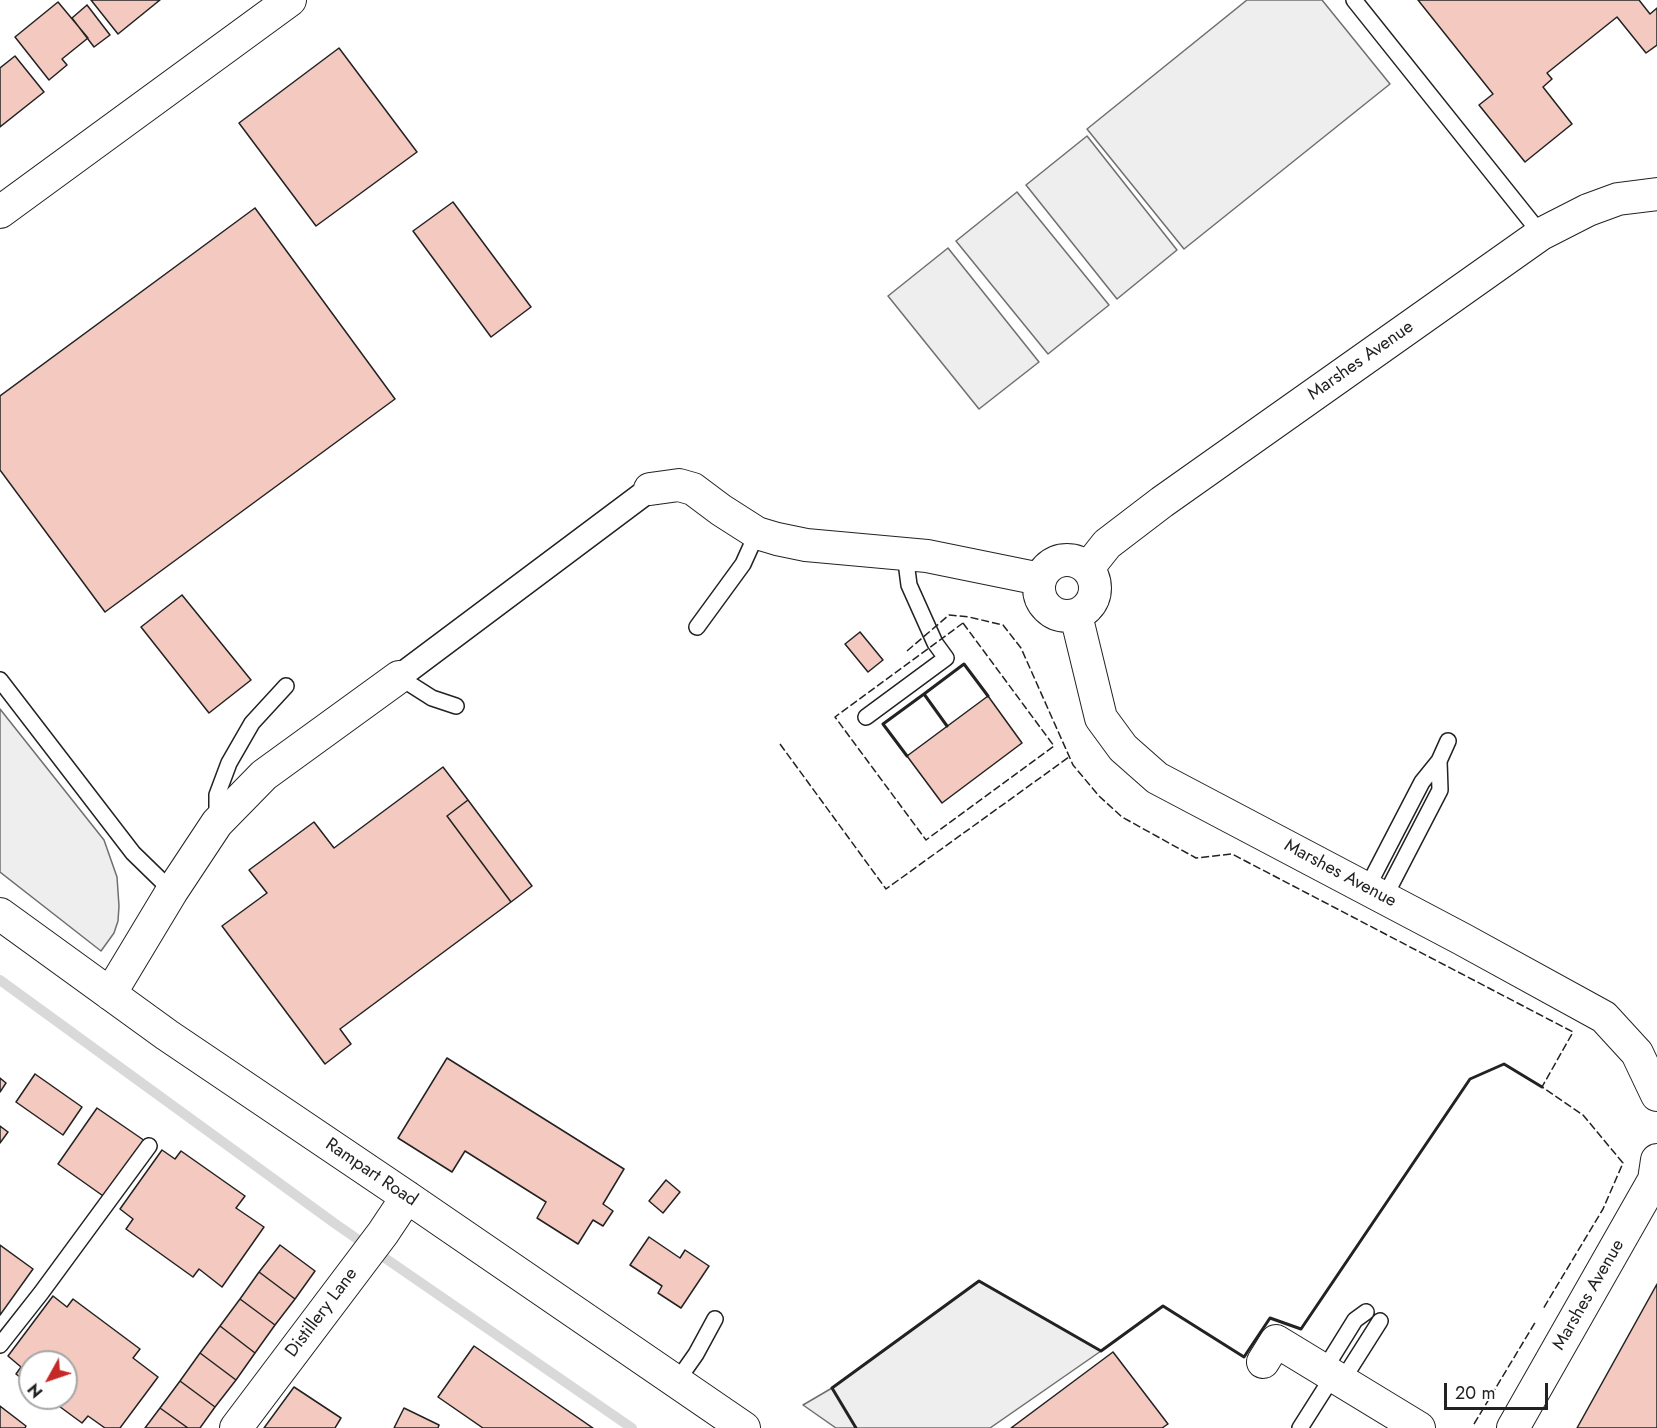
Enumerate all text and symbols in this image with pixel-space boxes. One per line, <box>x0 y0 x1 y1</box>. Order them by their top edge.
street label: Marshes Avenue <box>1304 317 1418 405</box>
street label: Marshes Avenue <box>1280 835 1400 913</box>
street label: Rampart Road <box>321 1134 421 1212</box>
street label: Marshes Avenue <box>1549 1236 1629 1354</box>
street label: Distillery Lane <box>281 1264 363 1362</box>
north arrow <box>18 1350 78 1410</box>
scale bar <box>1447 1371 1550 1409</box>
text: N <box>22 1378 48 1403</box>
text: 20 m <box>1455 1380 1495 1406</box>

